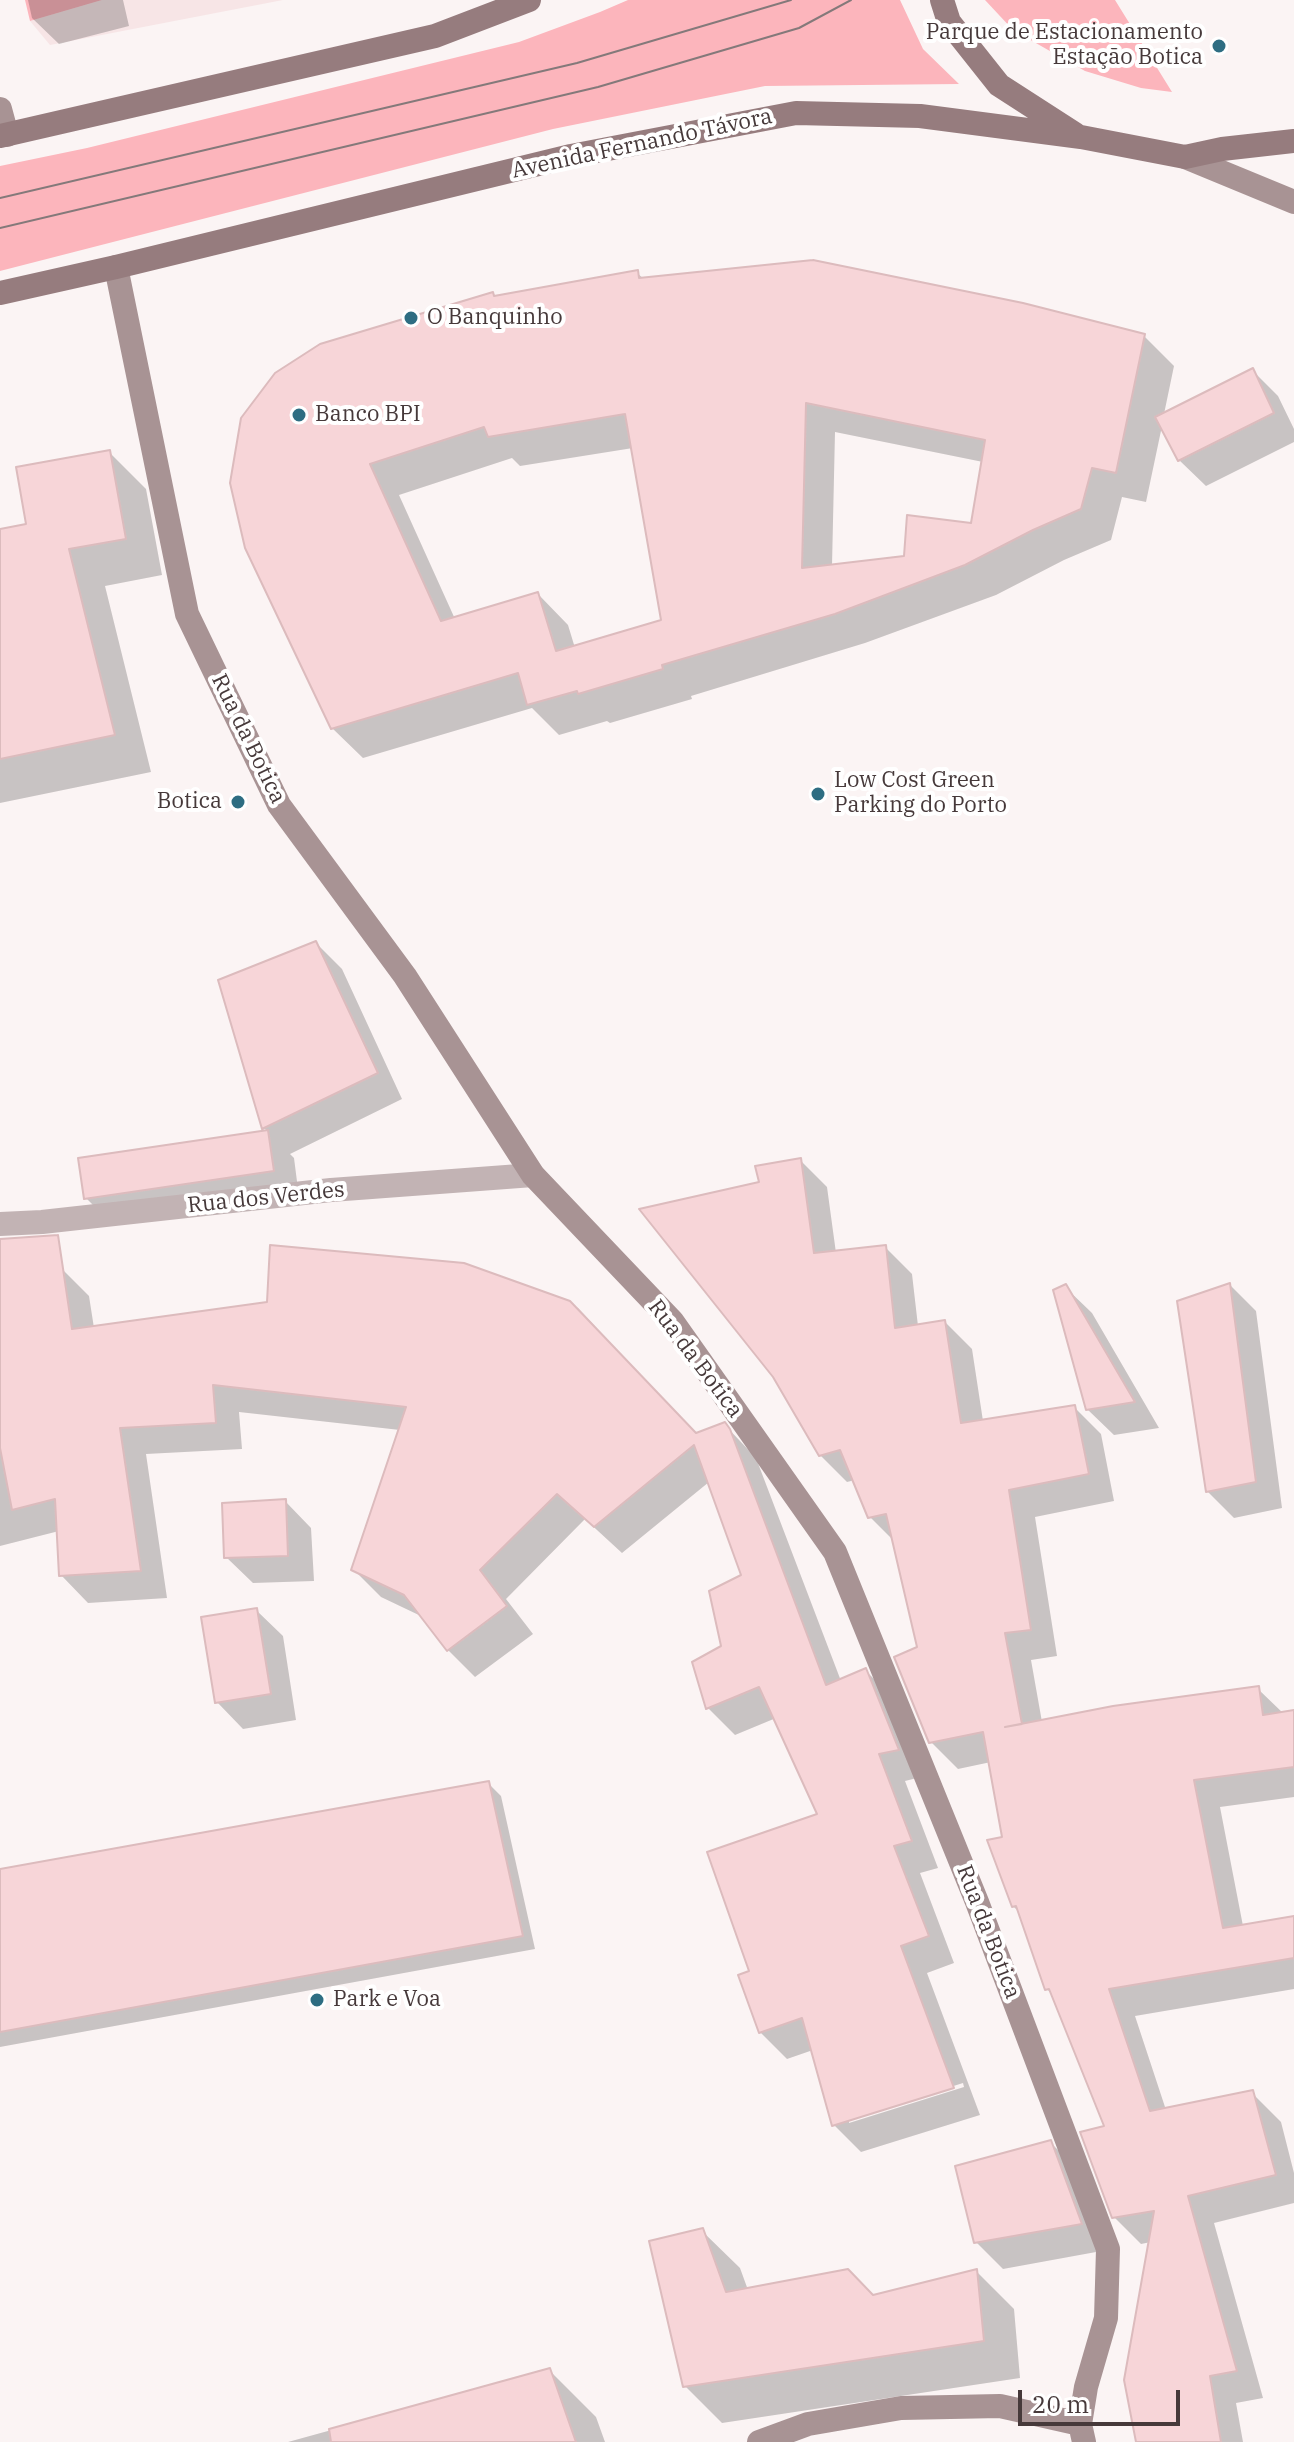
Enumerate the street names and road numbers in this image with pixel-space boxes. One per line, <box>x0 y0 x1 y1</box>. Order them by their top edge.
street label: Avenida Fernando Távora <box>509 103 775 185</box>
street label: Rua da Botica <box>205 670 291 808</box>
street label: Rua dos Verdes <box>186 1177 346 1219</box>
street label: Rua da Botica <box>642 1295 748 1423</box>
street label: Rua da Botica <box>950 1861 1026 2003</box>

